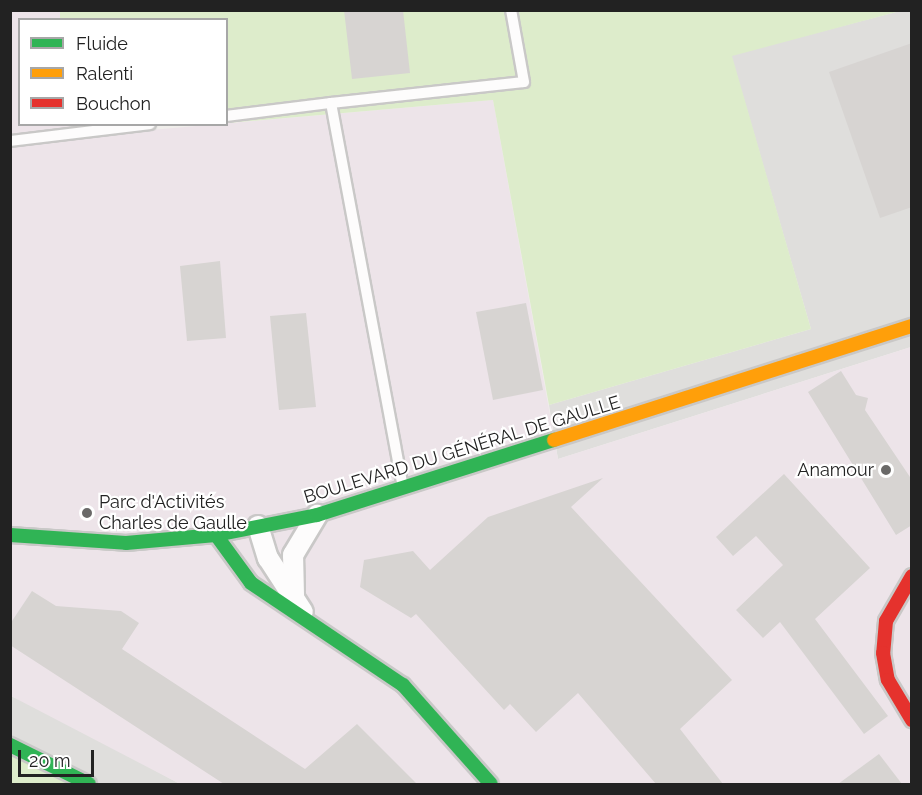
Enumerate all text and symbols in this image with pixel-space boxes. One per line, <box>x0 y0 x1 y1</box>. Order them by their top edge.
legend <box>18 18 228 126</box>
text: Fluide <box>76 33 128 54</box>
text: Ralenti <box>76 63 133 84</box>
text: Bouchon <box>76 93 151 114</box>
street label: BOULEVARD DU GÉNÉRAL DE GAULLE <box>301 391 623 509</box>
place label: Anamour <box>797 459 874 481</box>
marker: Anamour <box>879 463 893 477</box>
place label: Parc d'Activités Charles de Gaulle <box>99 492 247 534</box>
marker: Parc d'Activités Charles de Gaulle <box>80 506 94 520</box>
scale bar <box>21 738 98 776</box>
text: 20 m <box>29 750 71 771</box>

